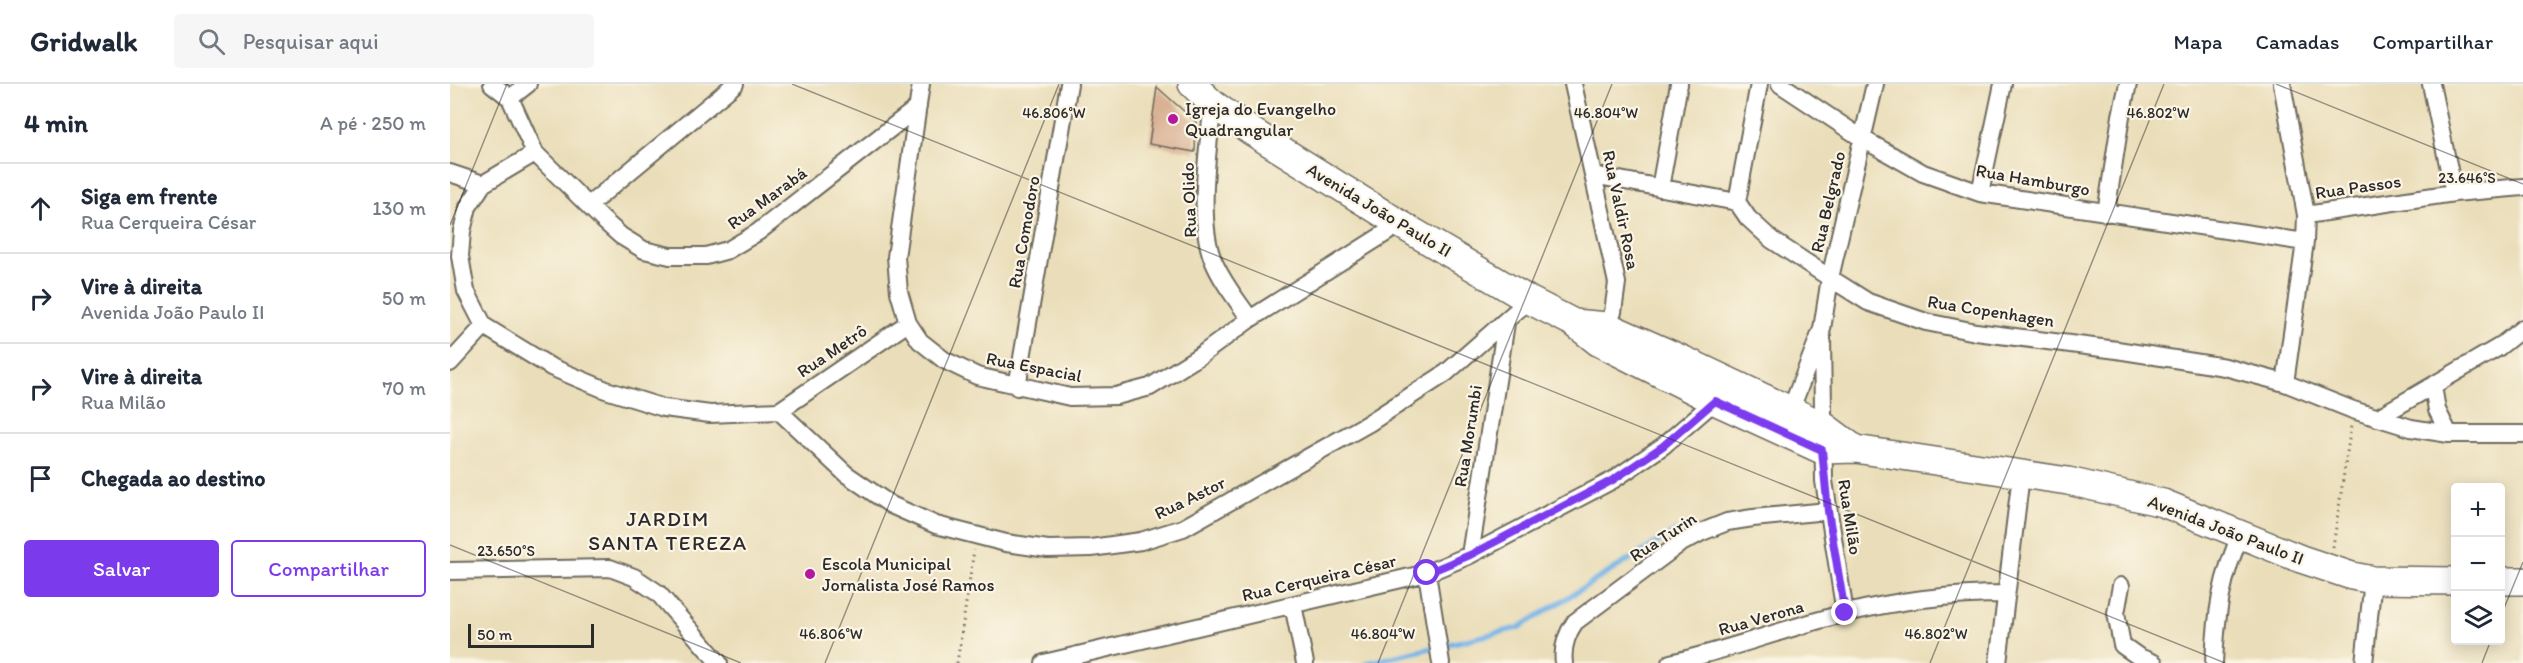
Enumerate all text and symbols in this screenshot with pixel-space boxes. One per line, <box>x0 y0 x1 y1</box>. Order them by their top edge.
search box <box>174 14 594 68</box>
text: Gridwalk <box>30 24 138 58</box>
icon: search <box>195 25 228 58</box>
text: Pesquisar aqui <box>243 28 379 55</box>
text: Mapa <box>2174 29 2222 54</box>
text: Camadas <box>2255 29 2339 54</box>
text: Compartilhar <box>2372 29 2493 54</box>
place label: Igreja do Evangelho Quadrangular <box>1185 98 1336 141</box>
text: 46.806°W <box>1022 104 1086 122</box>
text: 46.804°W <box>1574 104 1638 122</box>
text: 46.802°W <box>2126 104 2190 122</box>
text: 4 min <box>24 107 88 139</box>
text: A pé · 250 m <box>320 111 426 135</box>
marker: Igreja do Evangelho Quadrangular <box>1166 112 1180 126</box>
street label: Rua Valdir Rosa <box>1598 148 1645 272</box>
street label: Rua Belgrado <box>1806 149 1850 255</box>
street label: Avenida João Paulo II <box>1303 158 1455 262</box>
street label: Rua Hamburgo <box>1974 159 2092 201</box>
street label: Rua Marabá <box>723 161 812 234</box>
street label: Rua Olido <box>1177 162 1201 238</box>
text: 23.646°S <box>2438 169 2496 187</box>
street label: Rua Passos <box>2314 170 2402 204</box>
street label: Rua Comodoro <box>1003 174 1045 290</box>
text: Siga em frente <box>81 183 217 210</box>
icon: ahead <box>24 192 57 225</box>
text: 130 m <box>372 196 426 220</box>
text: Rua Cerqueira César <box>81 210 256 234</box>
text: Vire à direita <box>81 273 202 300</box>
icon: right <box>24 282 57 315</box>
text: 50 m <box>382 286 426 310</box>
street label: Rua Copenhagen <box>1926 290 2056 332</box>
text: Avenida João Paulo II <box>81 300 264 324</box>
street label: Rua Metrô <box>793 320 871 382</box>
street label: Rua Espacial <box>984 347 1084 387</box>
text: Vire à direita <box>81 363 202 390</box>
icon: right <box>24 372 57 405</box>
text: 70 m <box>382 376 426 400</box>
street label: Rua Morumbi <box>1449 383 1487 489</box>
text: Rua Milão <box>81 390 166 414</box>
icon: arrive <box>24 462 57 495</box>
text: Chegada ao destino <box>81 465 265 492</box>
street label: Rua Astor <box>1151 471 1230 525</box>
street label: Rua Milão <box>1833 477 1867 557</box>
map controls <box>2451 483 2505 645</box>
button: + <box>2451 483 2505 537</box>
street label: Avenida João Paulo II <box>2145 490 2307 570</box>
district label: JARDIM SANTA TEREZA <box>588 506 748 555</box>
street label: Rua Turin <box>1625 507 1701 567</box>
button: − <box>2451 537 2505 591</box>
button: Salvar <box>24 540 219 597</box>
button: Compartilhar <box>231 540 426 597</box>
text: 23.650°S <box>477 542 535 560</box>
street label: Rua Cerqueira César <box>1240 549 1399 606</box>
place label: Escola Municipal Jornalista José Ramos <box>822 553 995 596</box>
route start <box>1413 559 1439 585</box>
marker: Escola Municipal Jornalista José Ramos <box>803 567 817 581</box>
button: layers <box>2451 591 2505 645</box>
street label: Rua Verona <box>1716 595 1806 641</box>
route end <box>1831 599 1857 625</box>
scale bar <box>468 621 594 648</box>
text: 50 m <box>477 625 512 644</box>
text: 46.806°W <box>799 625 863 643</box>
text: 46.804°W <box>1351 625 1415 643</box>
text: 46.802°W <box>1904 625 1968 643</box>

